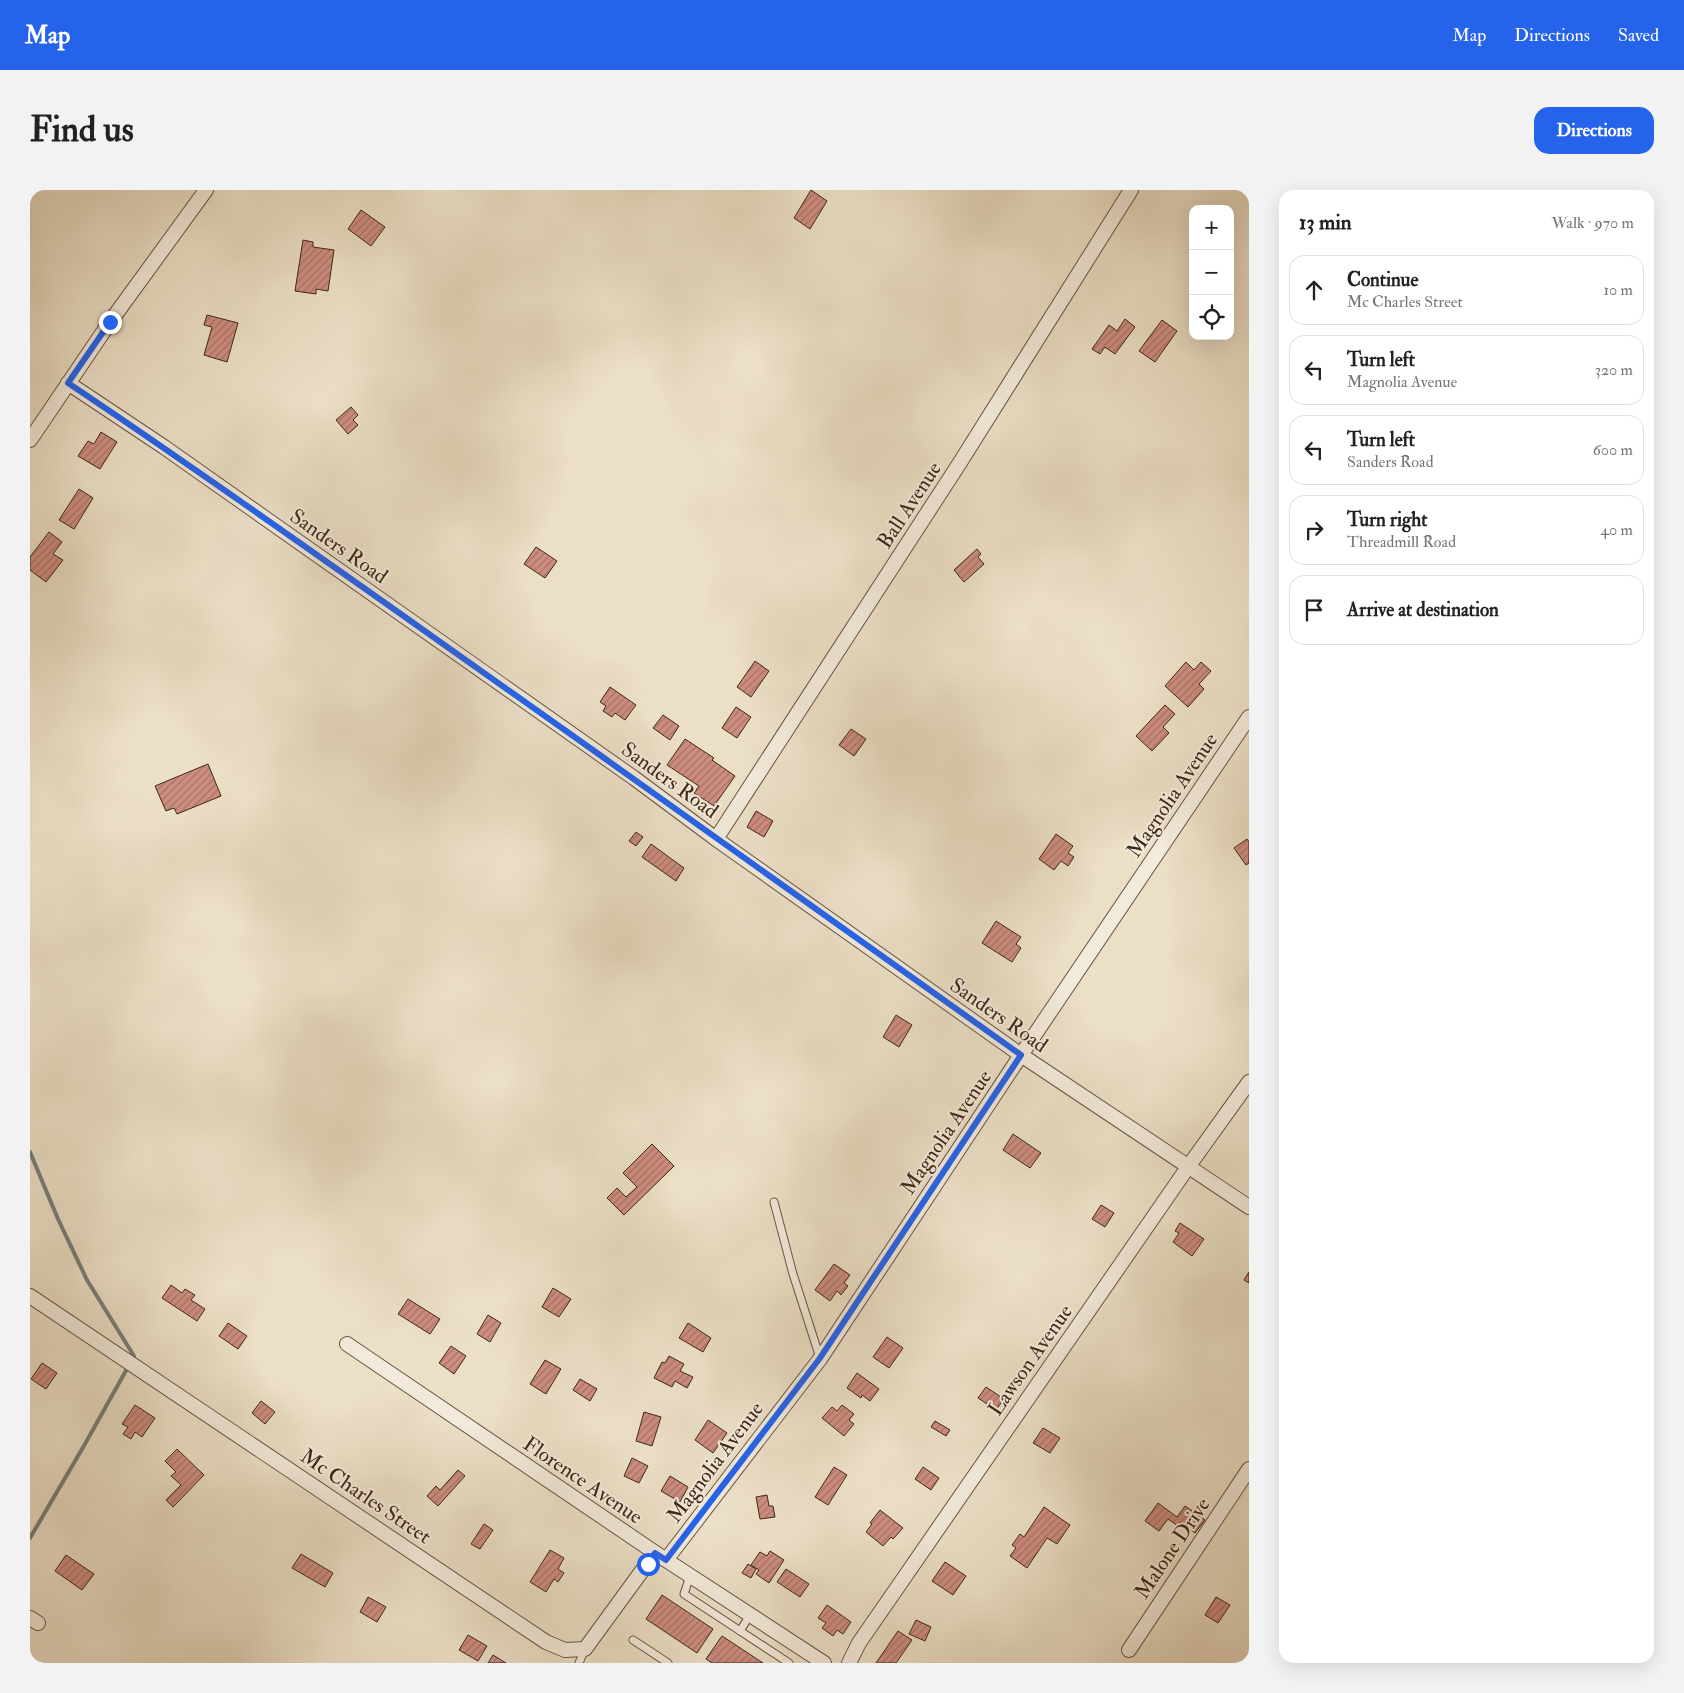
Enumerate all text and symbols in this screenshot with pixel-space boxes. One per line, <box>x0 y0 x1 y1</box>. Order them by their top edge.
text: Map <box>25 20 70 51</box>
text: Map <box>1453 24 1486 47</box>
text: Directions <box>1514 24 1590 47</box>
text: Saved <box>1618 24 1659 47</box>
button: Directions <box>1534 107 1654 154</box>
text: Find us <box>30 108 134 152</box>
map controls <box>1189 205 1234 340</box>
button: + <box>1189 205 1234 250</box>
text: 13 min <box>1299 209 1352 236</box>
text: Walk · 970 m <box>1551 213 1634 233</box>
button: − <box>1189 250 1234 295</box>
text: Continue <box>1347 268 1418 292</box>
icon: ahead <box>1300 276 1328 304</box>
text: 10 m <box>1603 280 1633 300</box>
text: Mc Charles Street <box>1347 292 1463 312</box>
button: locate <box>1189 295 1234 340</box>
route end <box>99 311 122 334</box>
text: Turn left <box>1347 348 1415 372</box>
icon: left <box>1300 356 1328 384</box>
text: 320 m <box>1595 360 1633 380</box>
text: Magnolia Avenue <box>1347 372 1457 392</box>
text: Turn left <box>1347 428 1415 452</box>
icon: left <box>1300 436 1328 464</box>
text: 600 m <box>1593 440 1633 460</box>
text: Sanders Road <box>1347 452 1434 472</box>
street label: Ball Avenue <box>871 456 948 554</box>
street label: Sanders Road <box>284 503 394 590</box>
text: Turn right <box>1347 508 1427 532</box>
icon: right <box>1300 516 1328 544</box>
text: 40 m <box>1600 520 1633 540</box>
text: Threadmill Road <box>1347 532 1456 552</box>
icon: arrive <box>1300 596 1328 624</box>
text: Arrive at destination <box>1347 598 1499 622</box>
street label: Magnolia Avenue <box>1121 728 1224 863</box>
street label: Sanders Road <box>616 736 724 825</box>
street label: Sanders Road <box>944 972 1054 1059</box>
street label: Magnolia Avenue <box>895 1065 998 1200</box>
street label: Lawson Avenue <box>982 1299 1079 1421</box>
street label: Magnolia Avenue <box>661 1396 770 1528</box>
street label: Florence Avenue <box>518 1431 648 1530</box>
street label: Mc Charles Street <box>295 1443 436 1550</box>
street label: Malone Drive <box>1129 1492 1216 1604</box>
route start <box>637 1553 660 1576</box>

